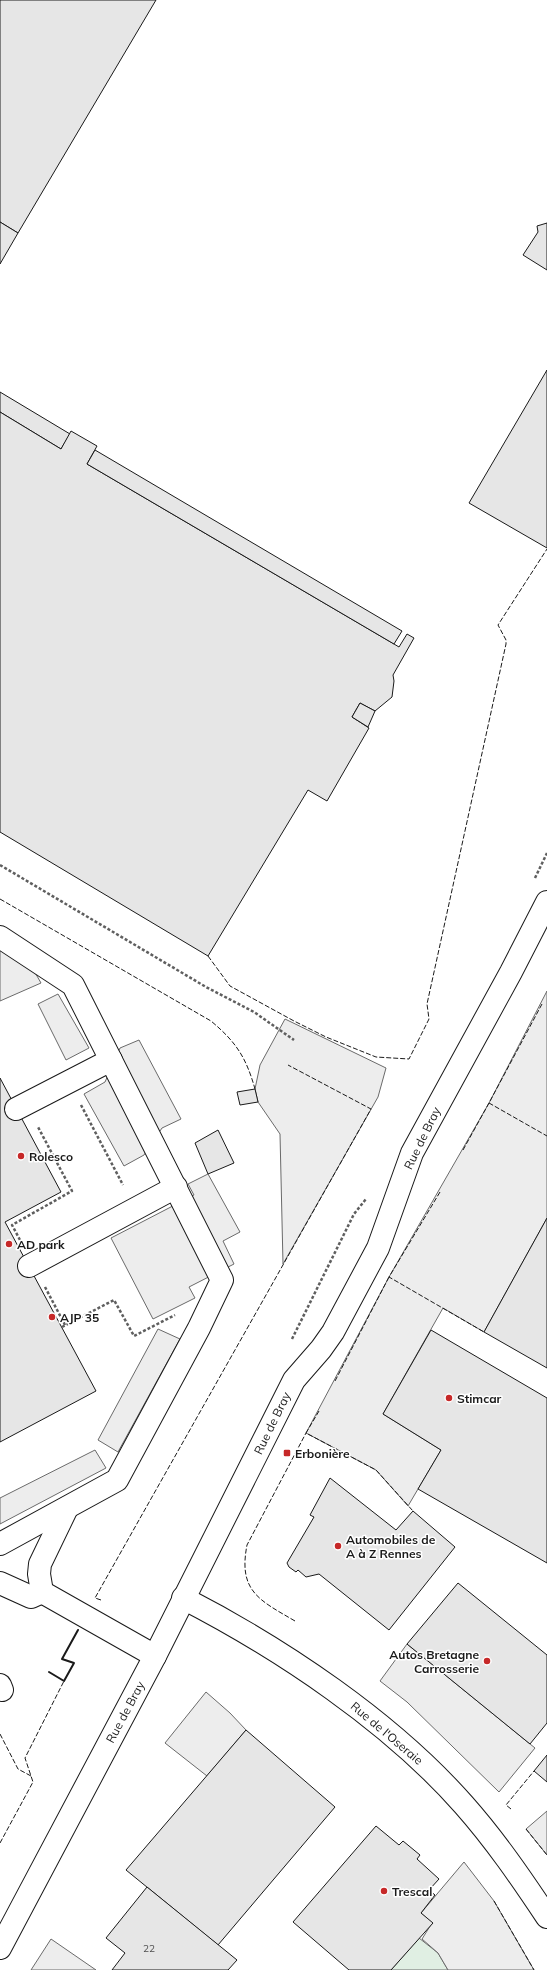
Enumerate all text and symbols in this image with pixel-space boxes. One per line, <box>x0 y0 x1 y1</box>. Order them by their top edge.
street label: Rue de Bray <box>400 1104 444 1172</box>
place label: Rolesco <box>29 1149 73 1164</box>
marker: Rolesco <box>16 1151 26 1161</box>
place label: AD park <box>17 1237 65 1252</box>
marker: AD park <box>4 1239 14 1249</box>
place label: AJP 35 <box>60 1310 99 1325</box>
marker: AJP 35 <box>47 1312 57 1322</box>
street label: Rue de Bray <box>250 1389 294 1457</box>
place label: Stimcar <box>457 1391 502 1406</box>
marker: Stimcar <box>444 1393 454 1403</box>
place label: Erbonière <box>295 1446 350 1461</box>
marker: Erbonière <box>282 1448 292 1458</box>
place label: Automobiles de A à Z Rennes <box>346 1532 436 1561</box>
marker: Automobiles de A à Z Rennes <box>333 1541 343 1551</box>
place label: Autos Bretagne Carrosserie <box>389 1647 479 1676</box>
marker: Autos Bretagne Carrosserie <box>482 1656 492 1666</box>
street label: Rue de Bray <box>102 1678 148 1745</box>
street label: Rue de l'Oseraie <box>348 1698 426 1768</box>
place label: Trescal <box>392 1884 432 1899</box>
marker: Trescal <box>379 1886 389 1896</box>
house number: 22 <box>143 1942 155 1955</box>

